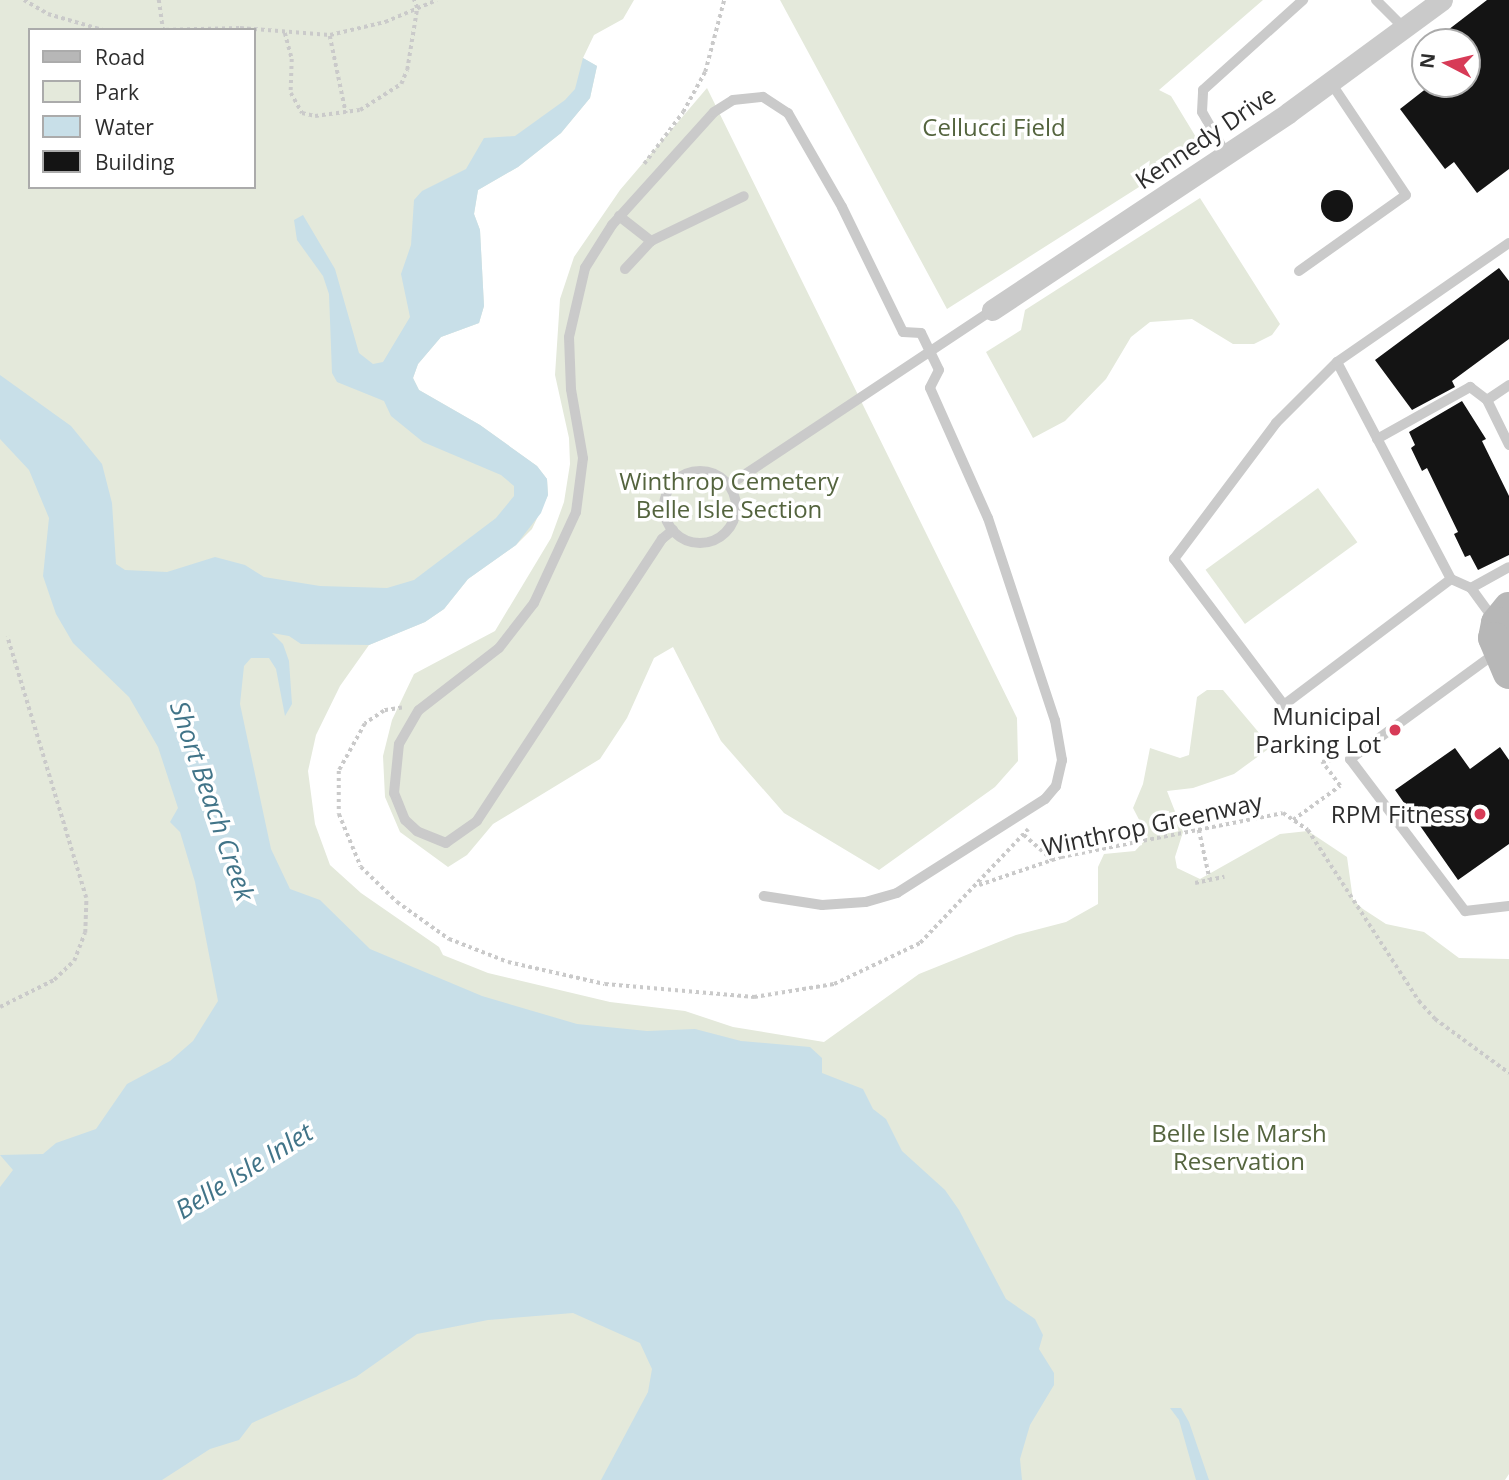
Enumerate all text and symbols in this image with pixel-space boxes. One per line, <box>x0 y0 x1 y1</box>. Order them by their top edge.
legend <box>28 28 256 189</box>
north arrow <box>1411 28 1481 98</box>
text: Road <box>95 43 145 71</box>
text: N <box>1413 51 1441 70</box>
text: Park <box>95 78 139 106</box>
street label: Kennedy Drive <box>1129 80 1281 194</box>
text: Water <box>95 113 154 141</box>
park label: Cellucci Field <box>922 113 1066 141</box>
text: Building <box>95 148 174 176</box>
park label: Winthrop Cemetery Belle Isle Section <box>619 467 839 523</box>
water label: Short Beach Creek <box>163 697 261 905</box>
place label: Municipal Parking Lot <box>1255 702 1381 758</box>
marker: Municipal Parking Lot <box>1387 722 1403 738</box>
street label: Winthrop Greenway <box>1039 787 1265 861</box>
place label: RPM Fitness <box>1331 800 1466 828</box>
marker: RPM Fitness <box>1472 806 1488 822</box>
water label: Belle Isle Inlet <box>170 1116 318 1226</box>
park label: Belle Isle Marsh Reservation <box>1151 1119 1327 1175</box>

